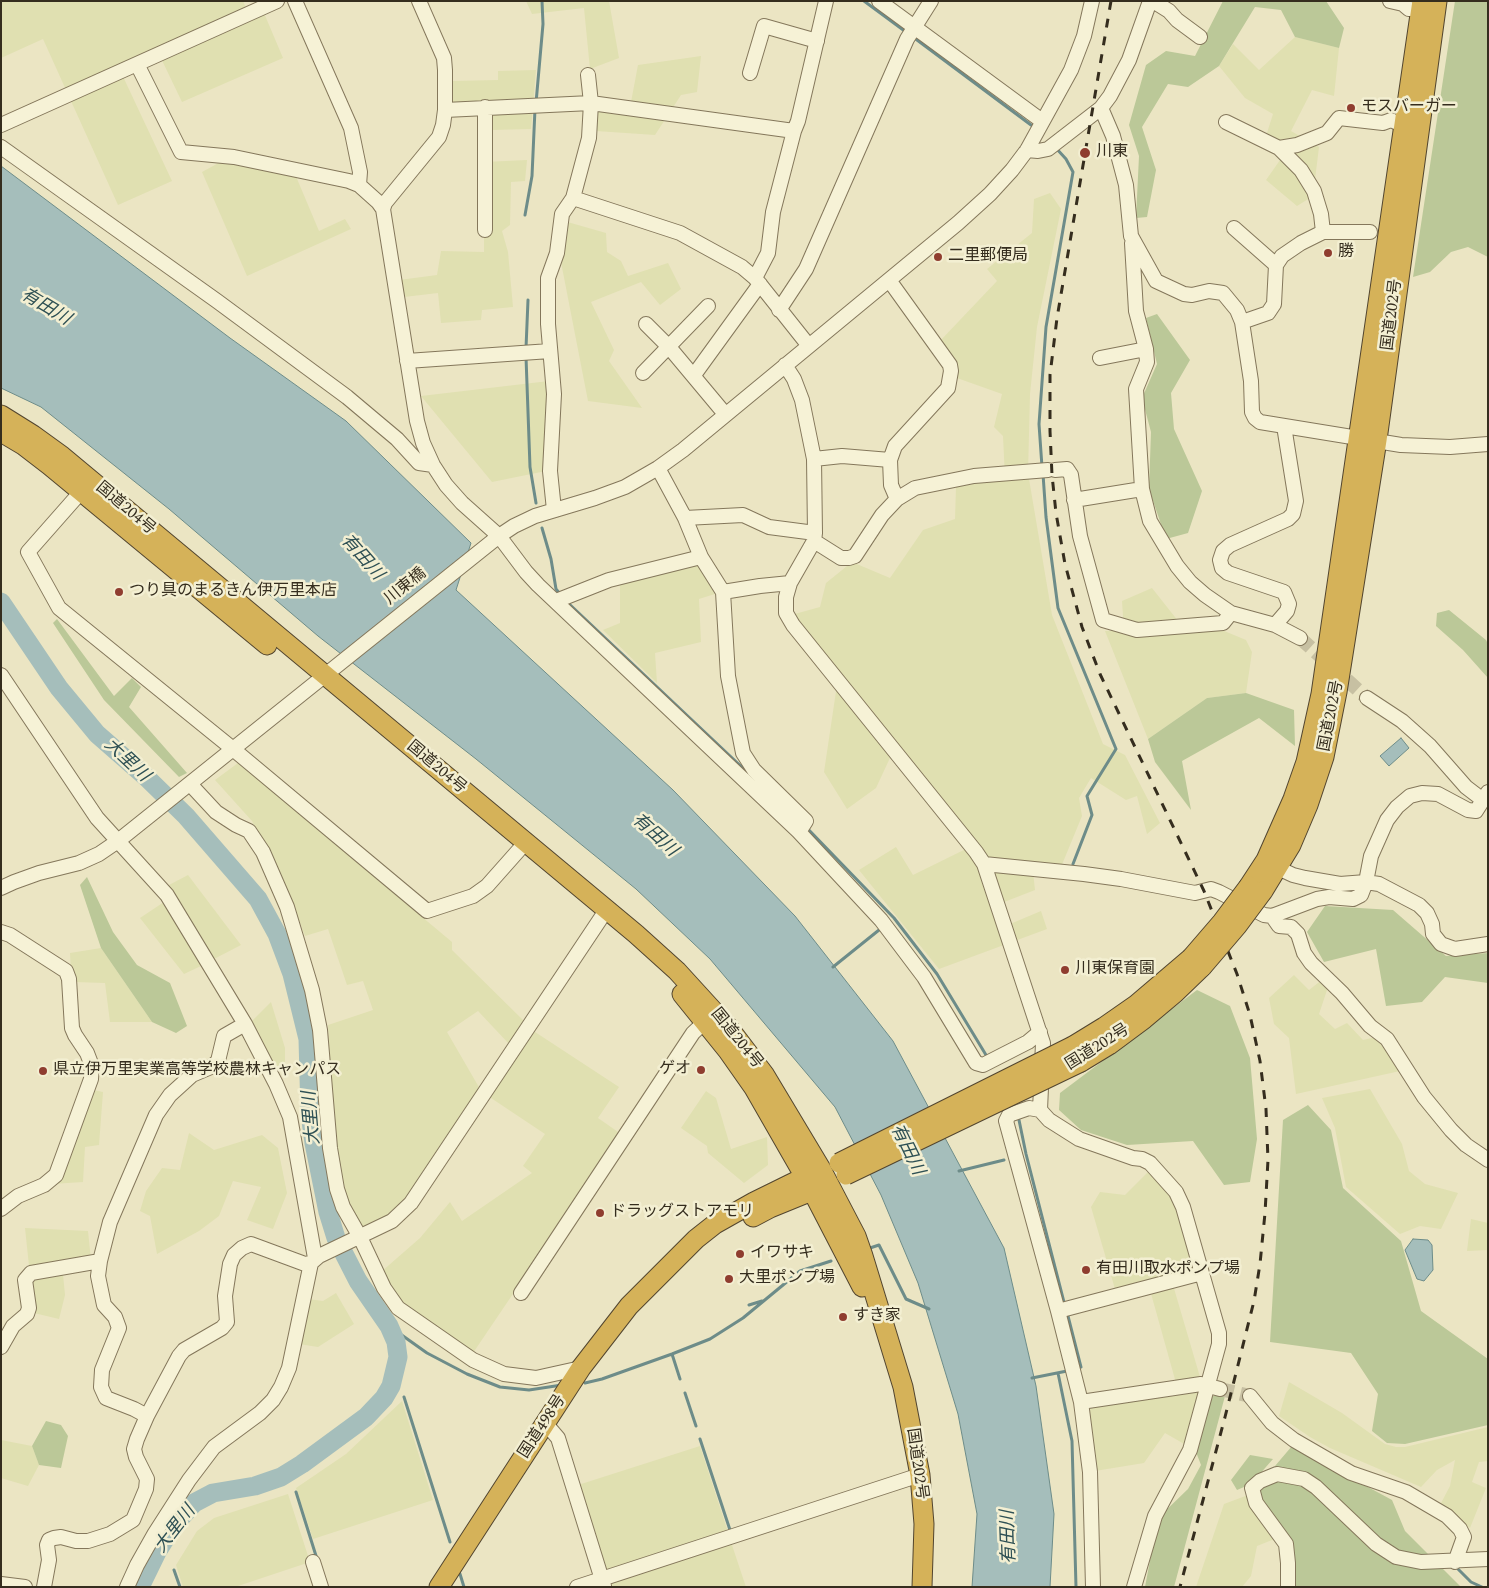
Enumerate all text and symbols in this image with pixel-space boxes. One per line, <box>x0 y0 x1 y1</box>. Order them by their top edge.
place label: モスバーガー <box>1361 98 1457 118</box>
marker: モスバーガー <box>1345 102 1357 114</box>
place label: 川東 <box>1096 143 1128 163</box>
marker: 川東 <box>1078 146 1092 160</box>
place label: 勝 <box>1338 243 1354 263</box>
place label: 二里郵便局 <box>948 247 1028 267</box>
marker: 勝 <box>1322 247 1334 259</box>
marker: 二里郵便局 <box>932 251 944 263</box>
street label: 国道202号 <box>1379 278 1407 352</box>
water label: 有田川 <box>16 285 74 331</box>
street label: 国道204号 <box>91 479 159 539</box>
water label: 有田川 <box>335 531 387 585</box>
street label: 川東橋 <box>381 564 431 610</box>
place label: つり具のまるきん伊万里本店 <box>129 582 337 602</box>
marker: つり具のまるきん伊万里本店 <box>113 586 125 598</box>
street label: 国道202号 <box>1316 679 1348 753</box>
water label: 大里川 <box>99 735 153 787</box>
street label: 国道204号 <box>402 738 470 798</box>
water label: 有田川 <box>627 810 681 862</box>
place label: 川東保育園 <box>1075 960 1155 980</box>
marker: 川東保育園 <box>1059 964 1071 976</box>
street label: 国道204号 <box>706 1005 766 1073</box>
street label: 国道202号 <box>1062 1021 1134 1075</box>
place label: ゲオ <box>659 1060 691 1080</box>
place label: 県立伊万里実業高等学校農林キャンパス <box>53 1061 341 1081</box>
marker: ゲオ <box>695 1064 707 1076</box>
marker: 県立伊万里実業高等学校農林キャンパス <box>37 1065 49 1077</box>
water label: 大里川 <box>300 1090 326 1146</box>
water label: 有田川 <box>884 1121 928 1179</box>
place label: ドラッグストアモリ <box>610 1203 754 1223</box>
marker: ドラッグストアモリ <box>594 1207 606 1219</box>
place label: イワサキ <box>750 1244 814 1264</box>
marker: イワサキ <box>734 1248 746 1260</box>
place label: 有田川取水ポンプ場 <box>1096 1260 1240 1280</box>
marker: 有田川取水ポンプ場 <box>1080 1264 1092 1276</box>
place label: 大里ポンプ場 <box>739 1269 835 1289</box>
marker: 大里ポンプ場 <box>723 1273 735 1285</box>
place label: すき家 <box>853 1307 901 1327</box>
marker: すき家 <box>837 1311 849 1323</box>
street label: 国道498号 <box>515 1392 571 1462</box>
street label: 国道202号 <box>901 1427 931 1501</box>
water label: 大里川 <box>151 1502 201 1558</box>
water label: 有田川 <box>998 1510 1022 1564</box>

